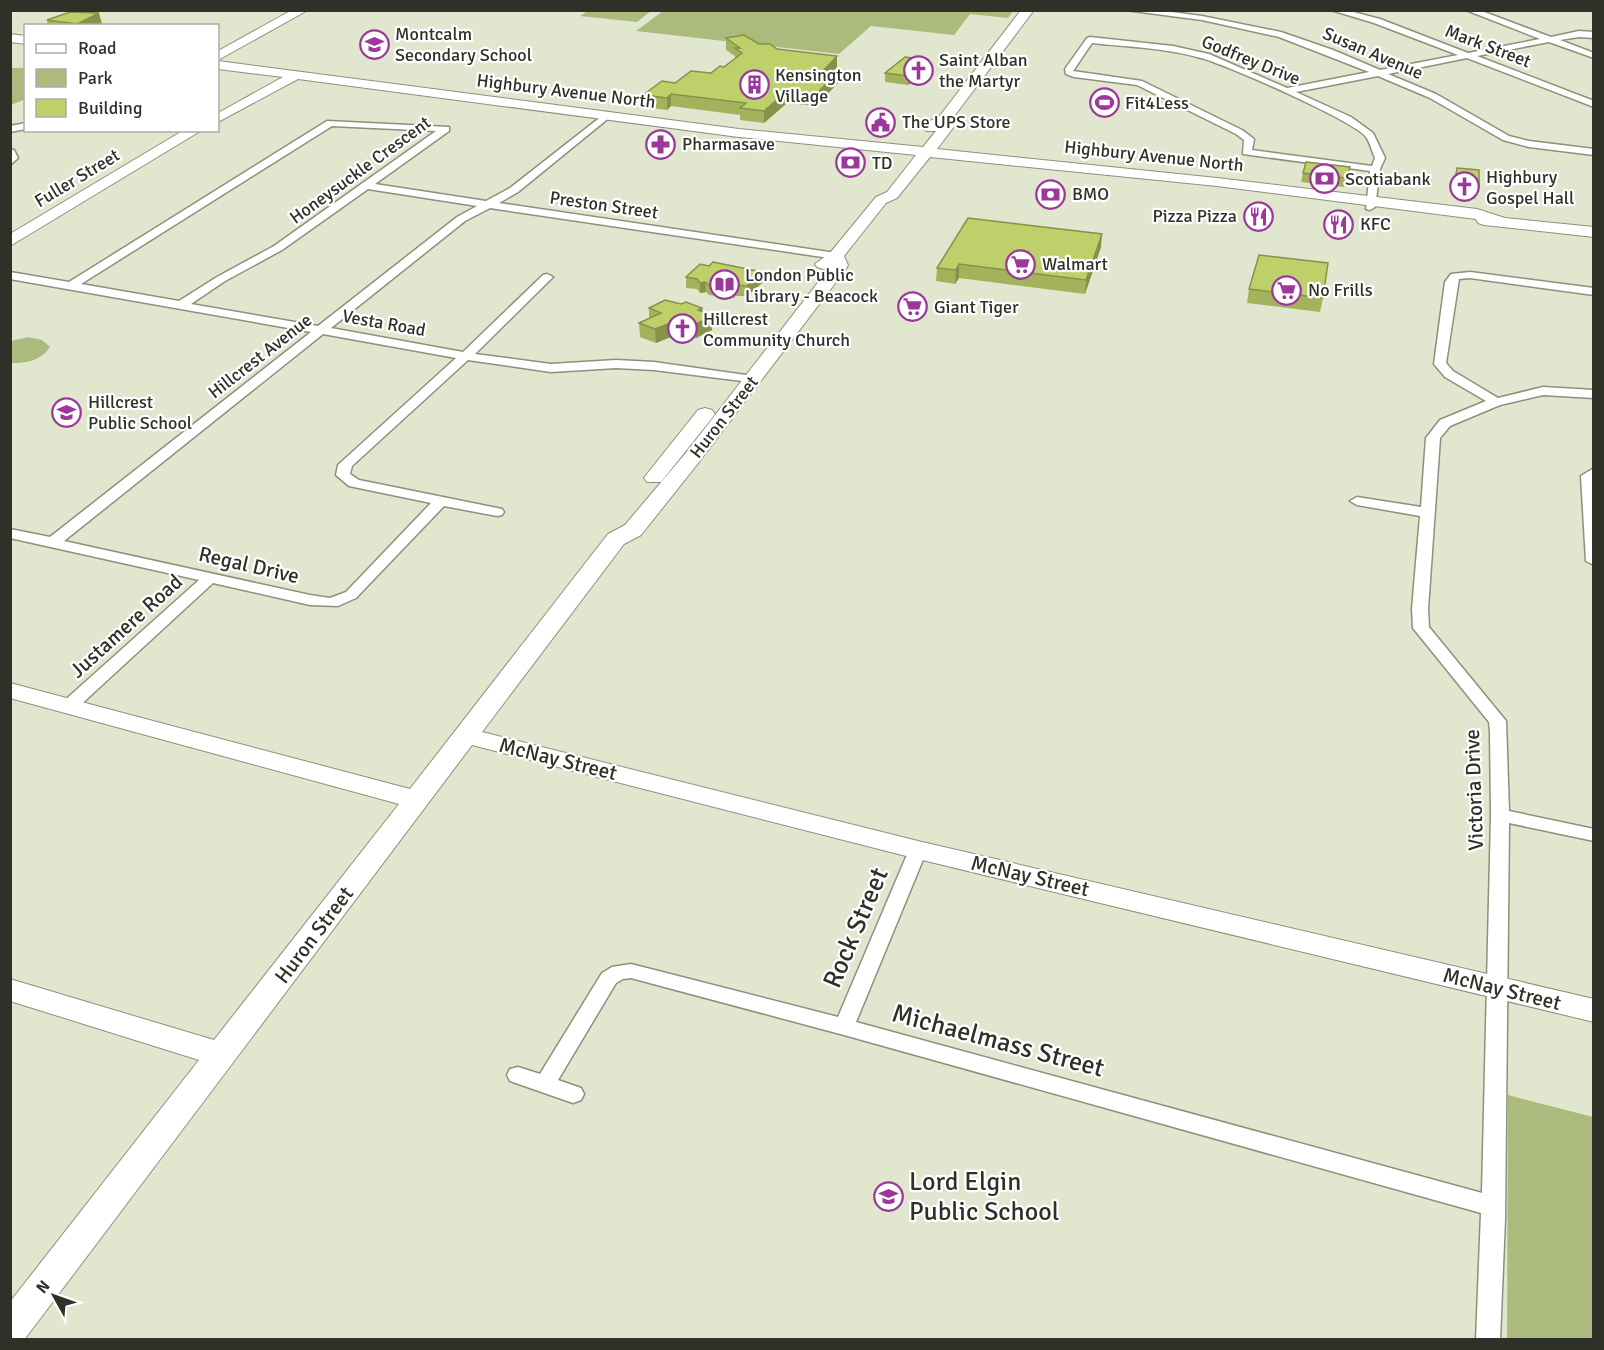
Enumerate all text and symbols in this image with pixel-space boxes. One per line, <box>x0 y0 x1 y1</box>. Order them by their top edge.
street label: Mark Street <box>1442 20 1534 72</box>
street label: Susan Avenue <box>1319 22 1427 84</box>
place label: Montcalm Secondary School <box>395 23 532 66</box>
legend <box>24 24 219 132</box>
school or university icon: Montcalm Secondary School <box>358 28 390 60</box>
street label: Godfrey Drive <box>1198 30 1304 90</box>
text: Road <box>78 37 117 59</box>
place label: Saint Alban the Martyr <box>939 49 1028 92</box>
church icon: Saint Alban the Martyr <box>902 54 934 86</box>
place label: Kensington Village <box>775 64 862 107</box>
text: Park <box>78 67 113 89</box>
street label: Highbury Avenue North <box>475 69 657 113</box>
building icon: Kensington Village <box>738 69 770 101</box>
sports icon: Fit4Less <box>1088 87 1120 119</box>
place label: Fit4Less <box>1125 92 1189 114</box>
text: Building <box>78 97 142 119</box>
public building icon: The UPS Store <box>865 106 897 138</box>
street label: Honeysuckle Crescent <box>285 111 435 229</box>
place label: The UPS Store <box>902 111 1011 133</box>
pharmacy icon: Pharmasave <box>645 128 677 160</box>
place label: Pharmasave <box>682 133 775 155</box>
street label: Highbury Avenue North <box>1063 136 1245 176</box>
street label: Fuller Street <box>30 144 124 212</box>
bank icon: TD <box>835 147 867 179</box>
place label: TD <box>872 152 893 174</box>
bank icon: Scotiabank <box>1308 163 1340 195</box>
place label: Highbury Gospel Hall <box>1486 166 1574 209</box>
place label: Scotiabank <box>1345 168 1431 190</box>
church icon: Highbury Gospel Hall <box>1449 171 1481 203</box>
bank icon: BMO <box>1035 178 1067 210</box>
place label: BMO <box>1072 183 1109 205</box>
street label: Preston Street <box>548 187 660 223</box>
restaurant icon: Pizza Pizza <box>1242 200 1274 232</box>
place label: Pizza Pizza <box>1152 205 1237 227</box>
restaurant icon: KFC <box>1323 208 1355 240</box>
place label: KFC <box>1360 213 1391 235</box>
supermarket icon: Walmart <box>1005 248 1037 280</box>
place label: Walmart <box>1042 253 1108 275</box>
place label: London Public Library - Beacock <box>745 264 878 307</box>
library icon: London Public Library - Beacock <box>708 269 740 301</box>
supermarket icon: No Frills <box>1271 274 1303 306</box>
place label: No Frills <box>1308 279 1373 301</box>
supermarket icon: Giant Tiger <box>897 291 929 323</box>
place label: Giant Tiger <box>934 296 1019 318</box>
street label: Vesta Road <box>341 305 427 341</box>
place label: Hillcrest Community Church <box>703 308 850 351</box>
street label: Hillcrest Avenue <box>204 309 316 403</box>
church icon: Hillcrest Community Church <box>666 313 698 345</box>
street label: Huron Street <box>685 371 763 463</box>
place label: Hillcrest Public School <box>88 391 192 434</box>
school or university icon: Hillcrest Public School <box>51 396 83 428</box>
street label: Regal Drive <box>196 541 302 589</box>
street label: Justamere Road <box>64 569 188 683</box>
street label: Victoria Drive <box>1459 729 1489 851</box>
street label: McNay Street <box>496 732 620 786</box>
street label: McNay Street <box>968 850 1092 902</box>
street label: Rock Street <box>816 863 896 993</box>
street label: Huron Street <box>269 881 359 989</box>
street label: McNay Street <box>1440 962 1564 1016</box>
street label: Michaelmass Street <box>888 997 1108 1085</box>
place label: Lord Elgin Public School <box>909 1166 1059 1228</box>
school or university icon: Lord Elgin Public School <box>872 1181 904 1213</box>
north arrow <box>24 1266 84 1326</box>
text: N <box>32 1276 55 1298</box>

